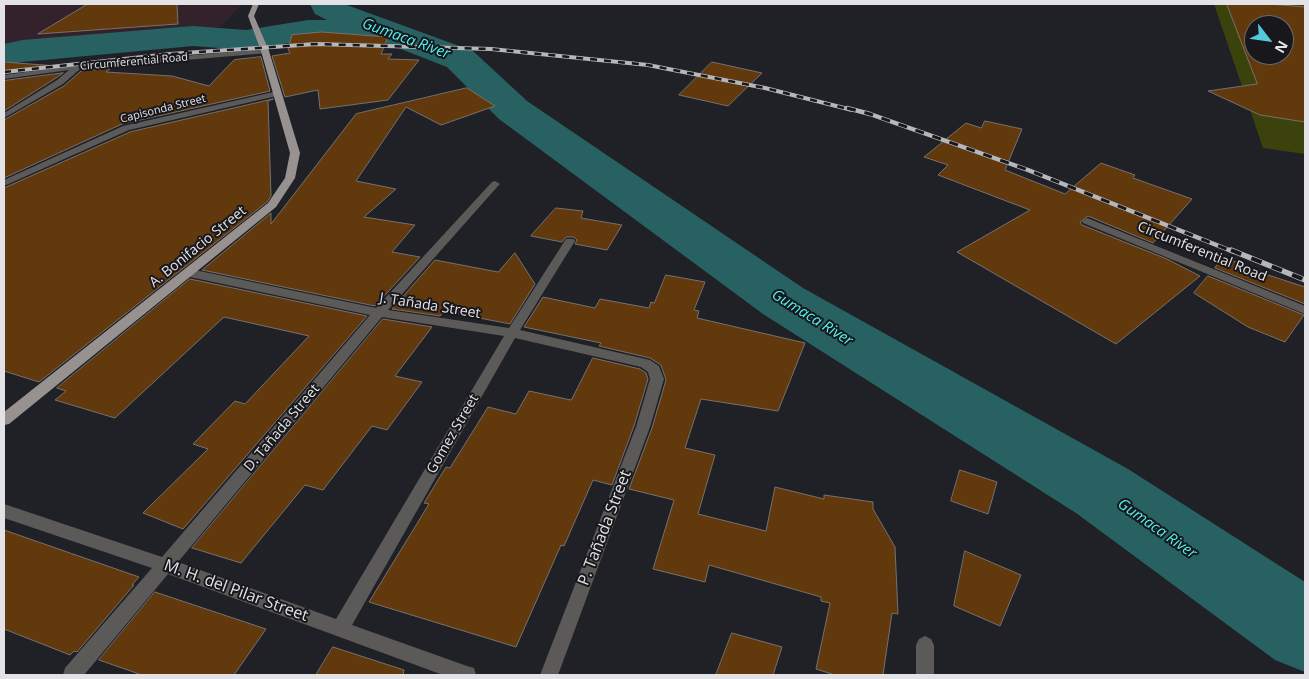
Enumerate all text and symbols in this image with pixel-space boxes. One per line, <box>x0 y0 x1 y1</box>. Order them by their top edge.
water label: Gumaca River <box>360 15 452 63</box>
north arrow <box>1244 15 1294 65</box>
text: N <box>1270 38 1293 57</box>
street label: Circumferential Road <box>79 51 189 73</box>
street label: Capisonda Street <box>119 92 207 126</box>
street label: A. Bonifacio Street <box>146 203 250 291</box>
street label: Circumferential Road <box>1135 218 1269 286</box>
water label: Gumaca River <box>768 286 856 350</box>
street label: J. Tañada Street <box>378 290 482 322</box>
street label: D. Tañada Street <box>241 381 323 475</box>
street label: Gomez Street <box>424 391 482 477</box>
street label: P. Tañada Street <box>574 468 636 588</box>
water label: Gumaca River <box>1114 495 1200 563</box>
street label: M. H. del Pilar Street <box>161 556 311 626</box>

